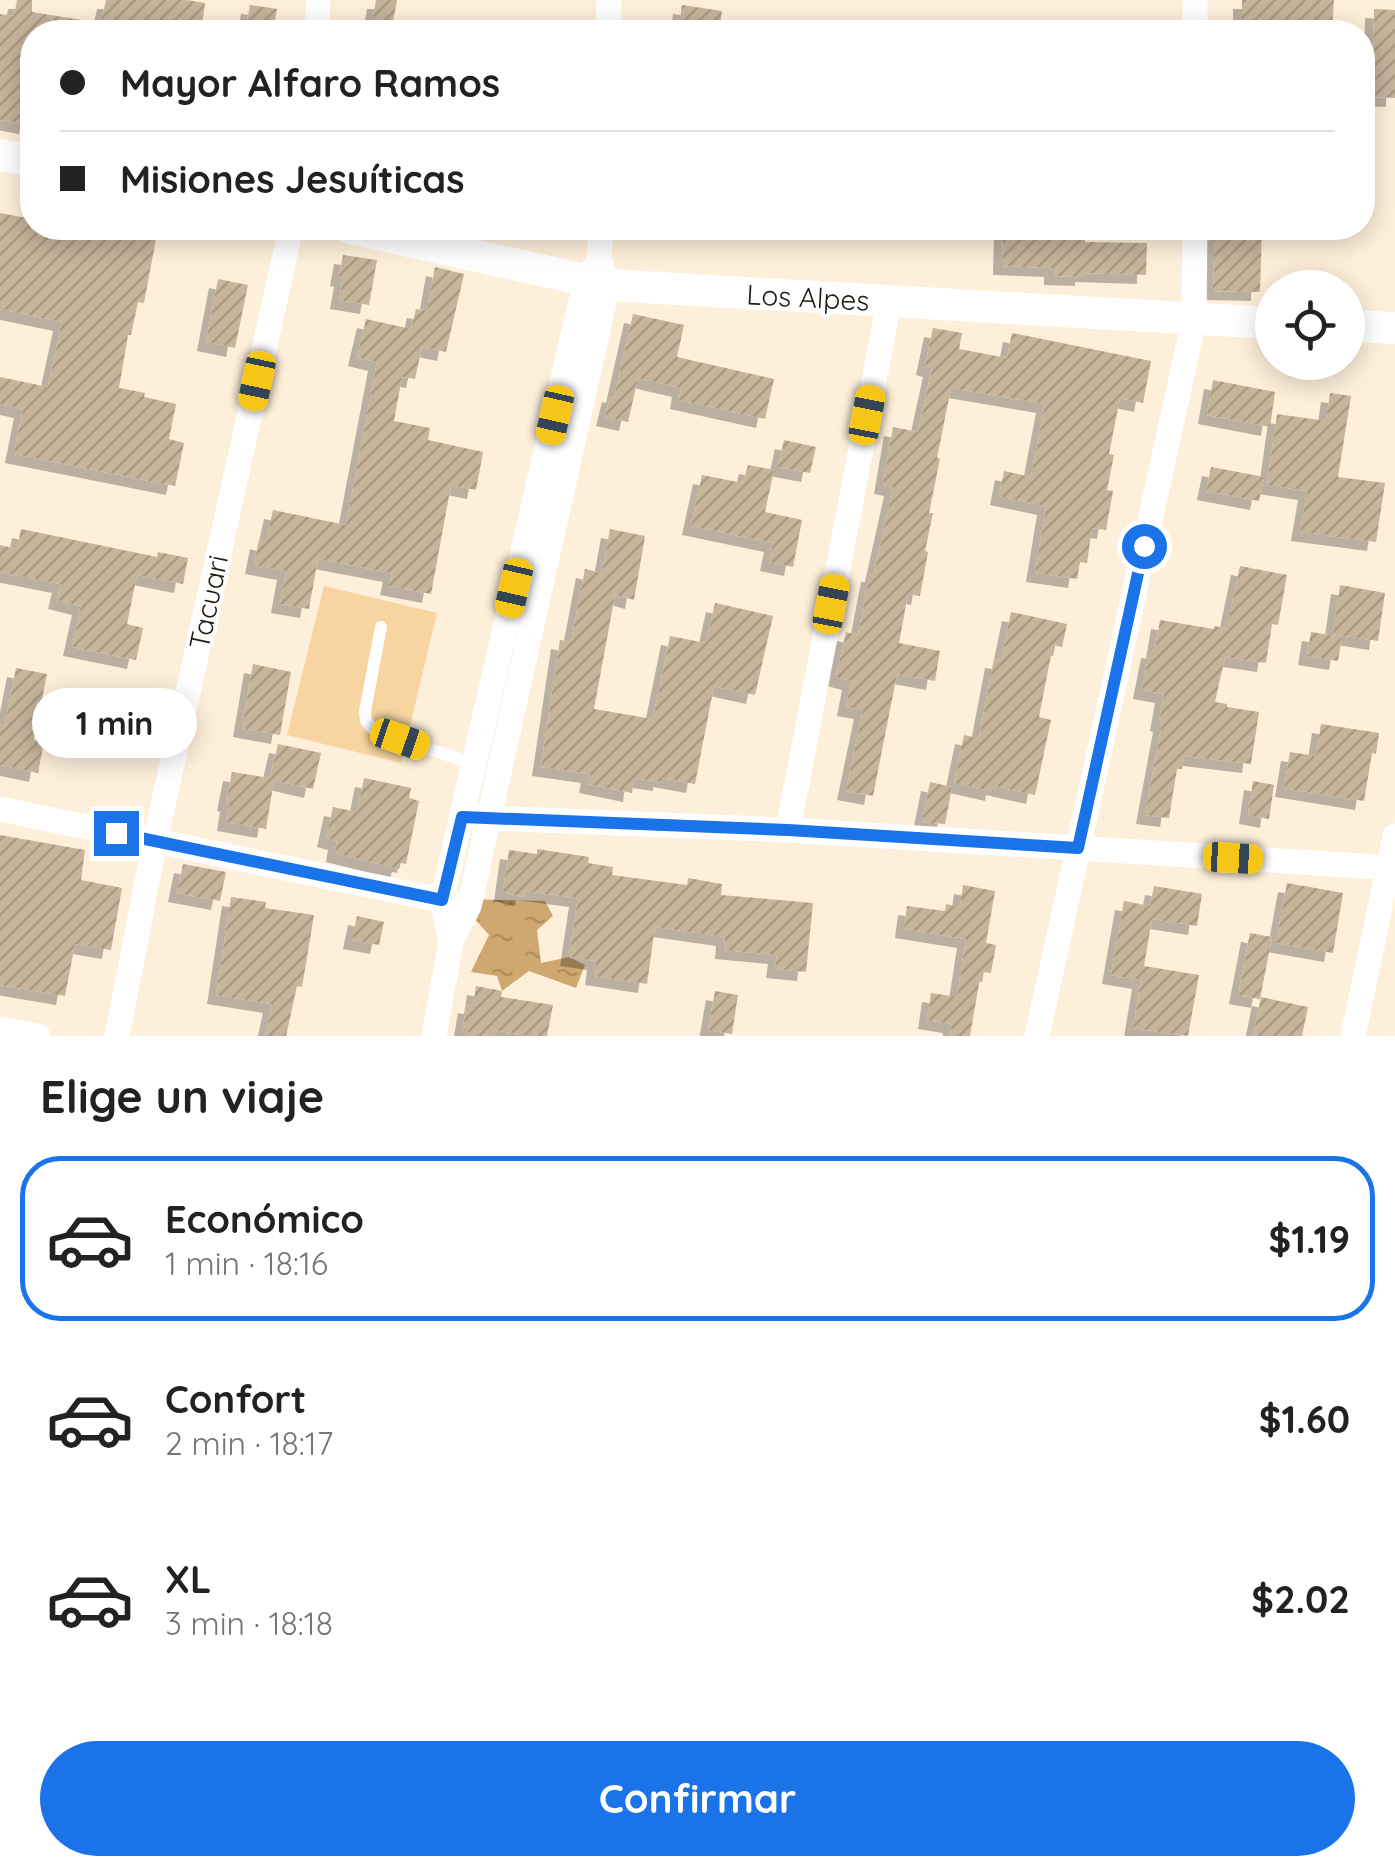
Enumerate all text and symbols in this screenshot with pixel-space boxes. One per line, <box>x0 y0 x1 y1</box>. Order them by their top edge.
text: Mayor Alfaro Ramos <box>120 59 500 107</box>
text: Misiones Jesuíticas <box>120 155 465 203</box>
map controls <box>1255 270 1365 380</box>
button: locate <box>1255 270 1365 380</box>
street label: Los Alpes <box>746 276 870 318</box>
car <box>236 349 278 413</box>
car <box>534 382 576 448</box>
car <box>847 383 887 447</box>
route start <box>1122 524 1167 569</box>
street label: Tacuari <box>181 552 235 652</box>
car <box>493 555 535 621</box>
car <box>811 572 851 636</box>
callout: 1 min <box>34 688 198 758</box>
text: 1 min <box>76 703 153 743</box>
car <box>367 715 433 763</box>
route end <box>94 811 139 856</box>
car <box>1202 841 1264 875</box>
text: Elige un viaje <box>40 1068 324 1124</box>
icon: car <box>45 1194 135 1284</box>
text: Económico <box>165 1195 364 1243</box>
text: $1.19 <box>1269 1215 1350 1263</box>
text: 1 min · 18:16 <box>165 1243 328 1283</box>
icon: car <box>45 1374 135 1464</box>
text: Confort <box>165 1375 306 1423</box>
text: $1.60 <box>1259 1395 1350 1443</box>
text: 2 min · 18:17 <box>165 1423 333 1463</box>
icon: car <box>45 1554 135 1644</box>
text: XL <box>165 1555 211 1603</box>
text: $2.02 <box>1251 1575 1350 1623</box>
text: 3 min · 18:18 <box>165 1603 333 1643</box>
button: Confirmar <box>40 1741 1355 1856</box>

